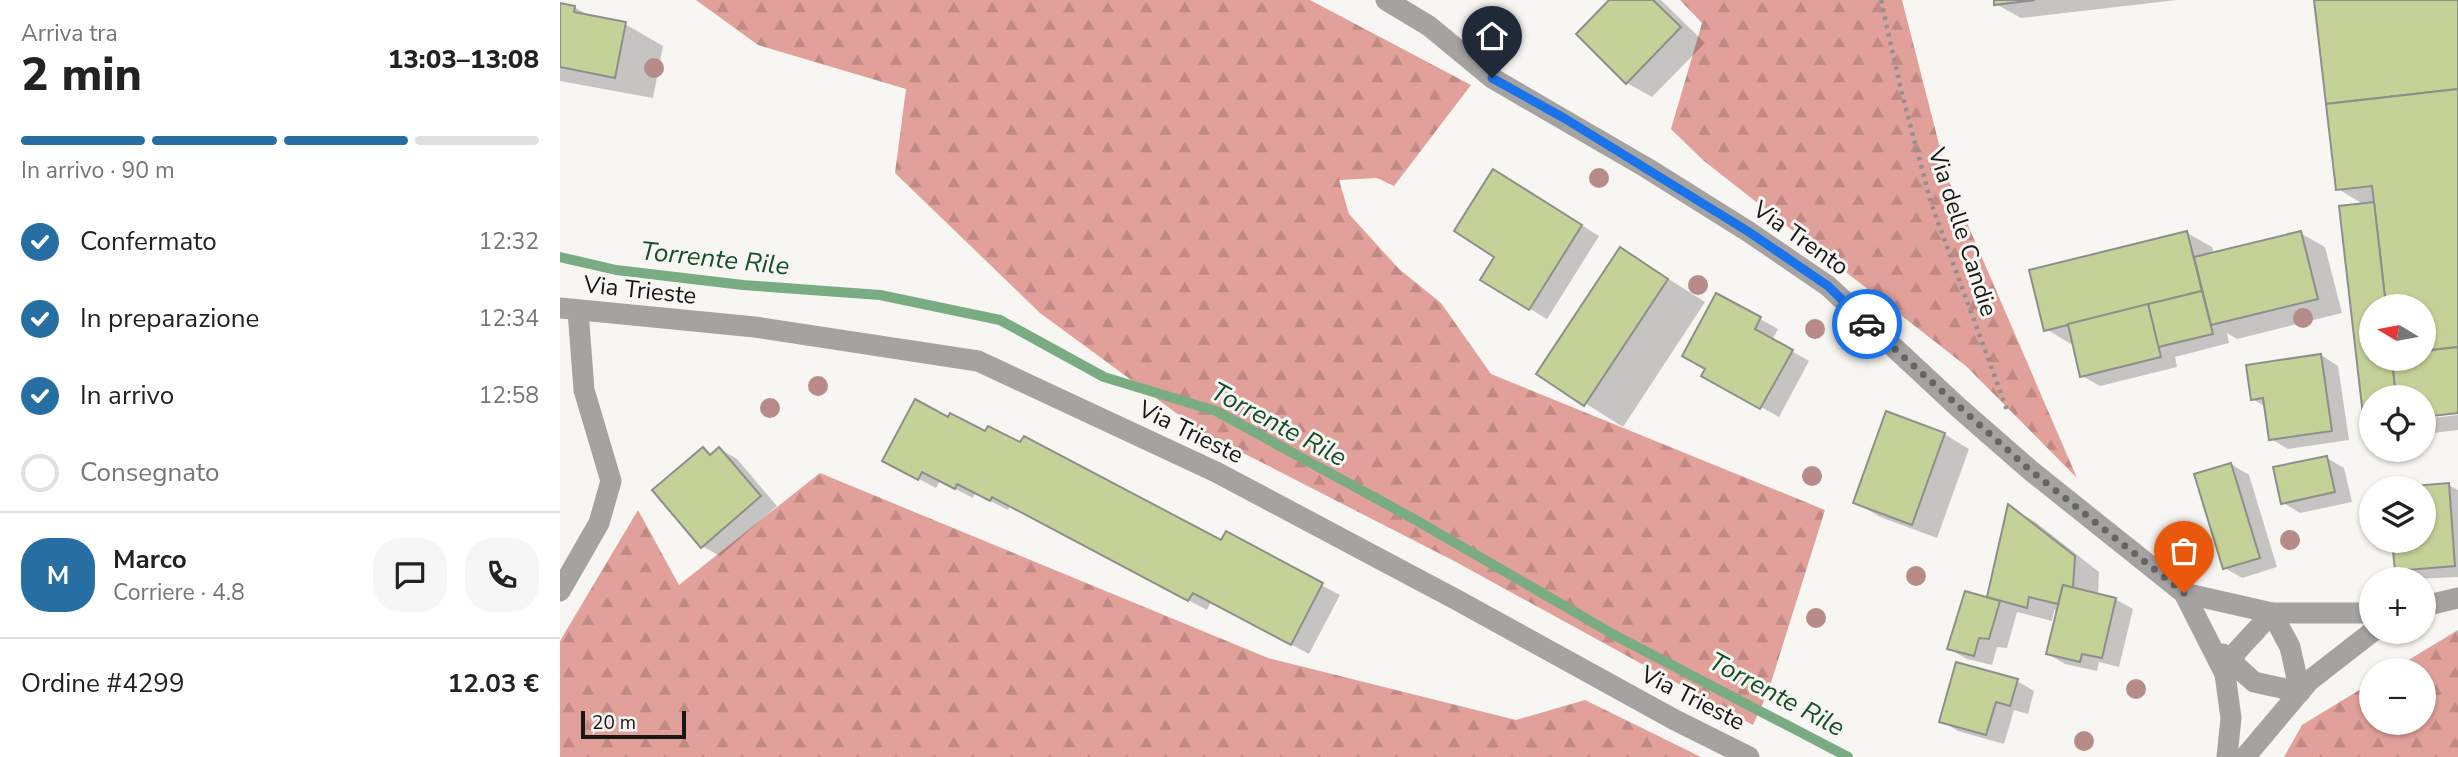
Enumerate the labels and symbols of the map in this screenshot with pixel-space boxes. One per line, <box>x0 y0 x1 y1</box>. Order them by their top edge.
pin <box>1462 6 1522 78</box>
street label: Via delle Candie <box>1920 143 2005 320</box>
street label: Via Trento <box>1746 193 1855 283</box>
water label: Torrente Rile <box>639 233 791 284</box>
street label: Via Trieste <box>581 268 698 312</box>
courier <box>1832 289 1902 359</box>
north arrow <box>2359 294 2436 371</box>
water label: Torrente Rile <box>1205 374 1353 475</box>
street label: Via Trieste <box>1132 392 1249 471</box>
pin <box>2154 521 2214 593</box>
water label: Torrente Rile <box>1703 644 1851 745</box>
street label: Via Trieste <box>1634 658 1751 738</box>
scale bar <box>581 708 686 740</box>

